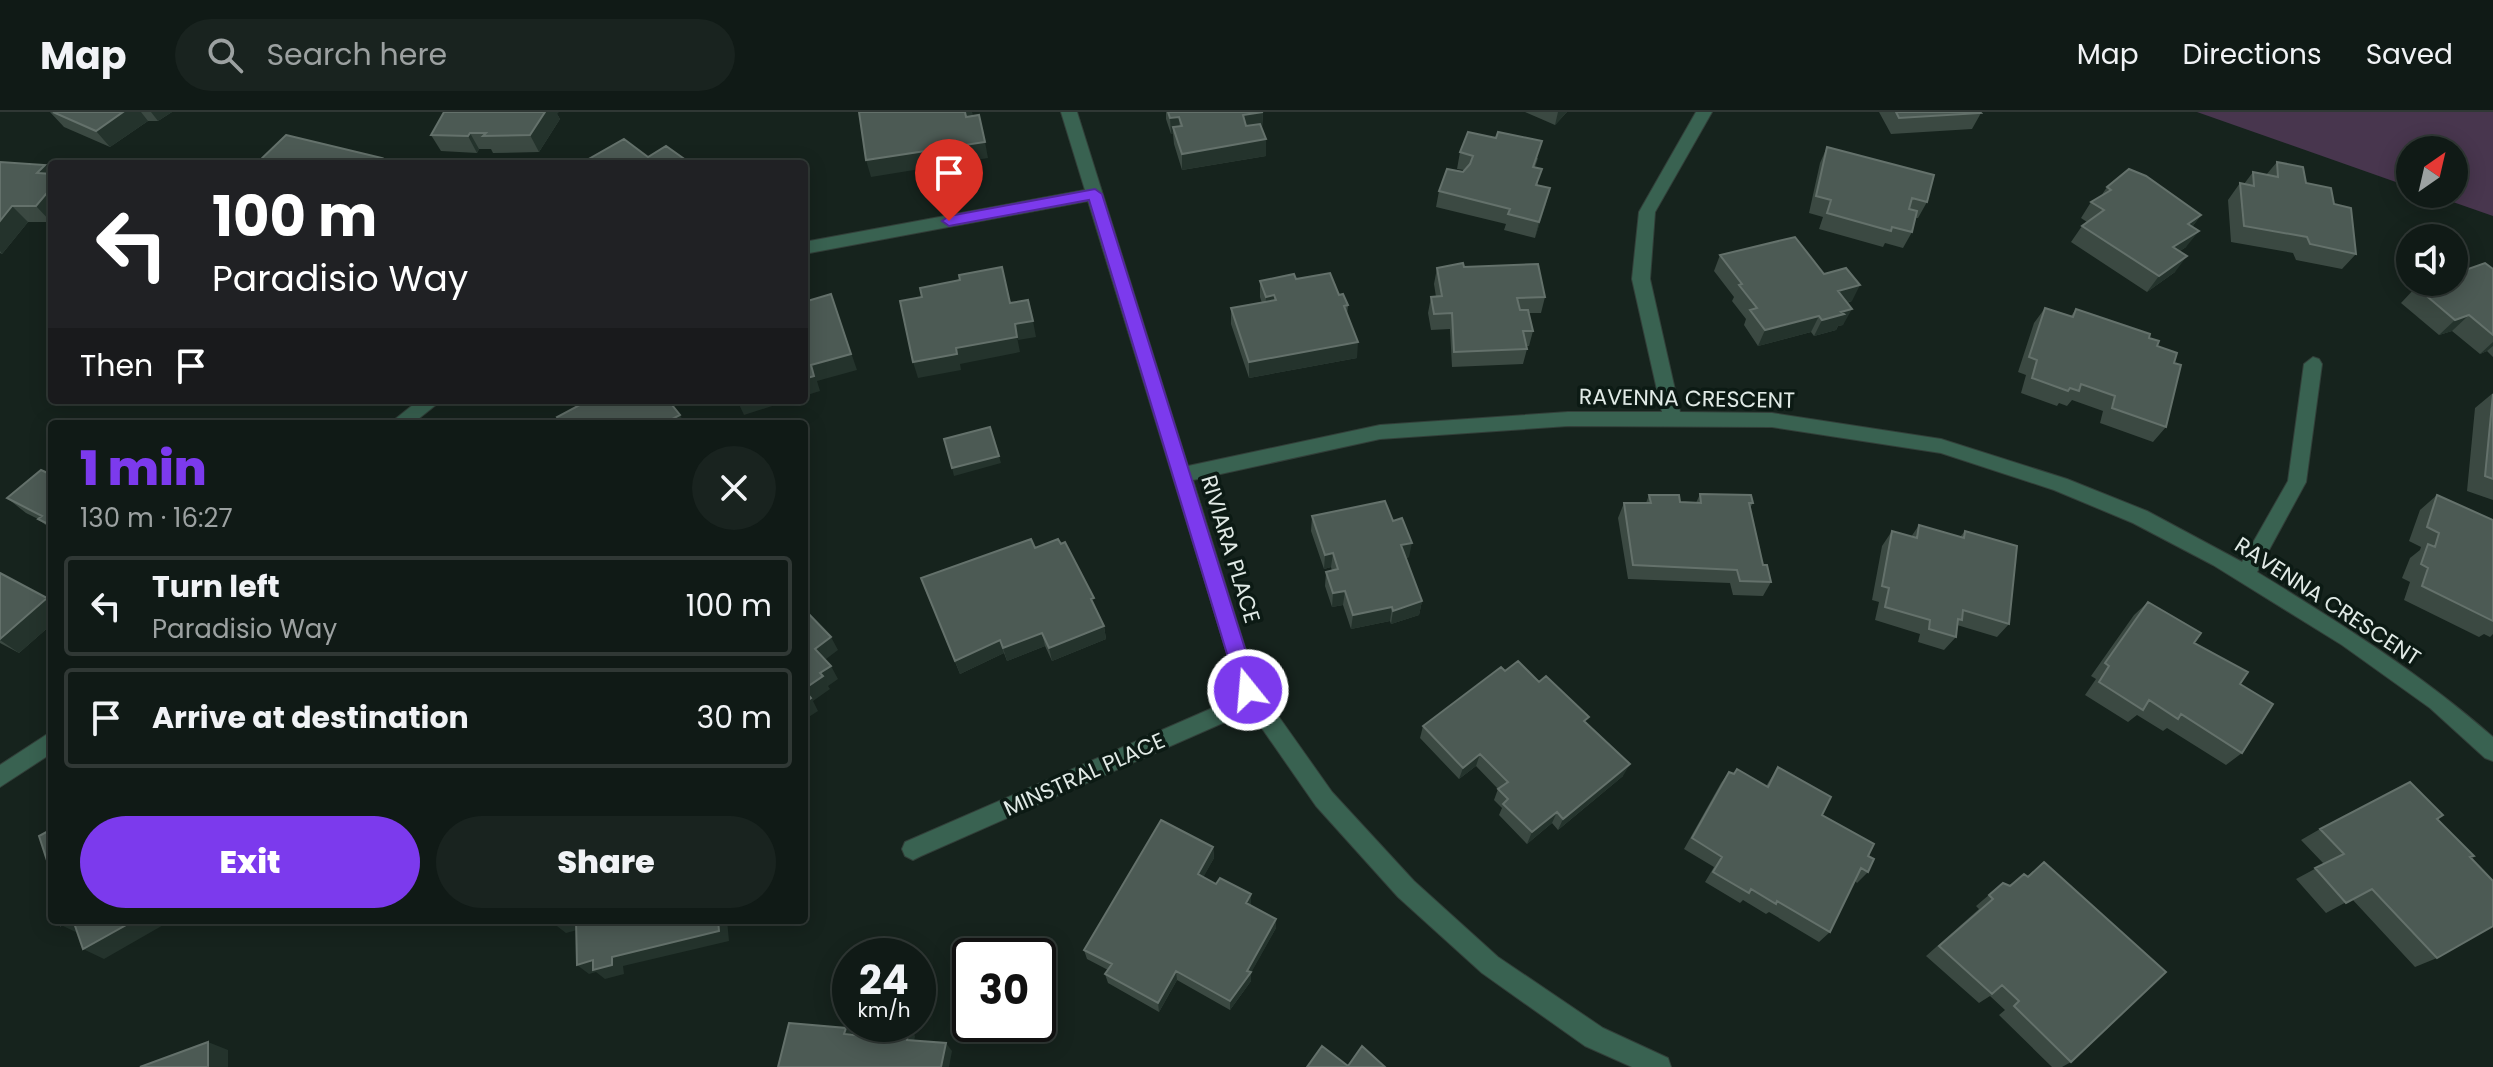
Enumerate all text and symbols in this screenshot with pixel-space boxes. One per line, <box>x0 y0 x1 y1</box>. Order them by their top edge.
search box <box>175 19 735 91</box>
text: Map <box>40 29 127 82</box>
icon: search <box>203 33 247 77</box>
text: Search here <box>267 33 447 76</box>
text: Map <box>2077 35 2139 74</box>
text: Directions <box>2183 35 2322 74</box>
text: Saved <box>2366 35 2453 74</box>
north arrow <box>2396 136 2468 208</box>
map controls <box>2396 136 2468 296</box>
pin <box>915 139 983 221</box>
icon: arrive <box>927 151 971 195</box>
text: 100 m <box>212 177 377 256</box>
icon: left <box>80 192 184 296</box>
button: sound <box>2396 224 2468 296</box>
text: Paradisio Way <box>212 253 468 304</box>
text: Then <box>80 344 153 387</box>
icon: arrive <box>169 344 213 388</box>
street label: RAVENNA CRESCENT <box>1579 381 1795 416</box>
text: 1 min <box>80 435 207 502</box>
button: close <box>692 446 776 530</box>
street label: RIVIARA PLACE <box>1193 471 1268 627</box>
text: 130 m · 16:27 <box>80 500 233 536</box>
street label: RAVENNA CRESCENT <box>2229 530 2427 673</box>
text: Turn left <box>152 565 280 608</box>
icon: left <box>84 584 128 628</box>
text: 100 m <box>686 584 772 627</box>
text: Paradisio Way <box>152 611 337 647</box>
position arrow <box>1206 648 1290 732</box>
icon: arrive <box>84 696 128 740</box>
text: Arrive at destination <box>152 696 469 739</box>
text: 30 m <box>697 696 772 739</box>
street label: MINSTRAL PLACE <box>999 725 1170 824</box>
button: Exit <box>80 816 420 908</box>
button: Share <box>436 816 776 908</box>
speed limit sign: 30 <box>952 938 1056 1042</box>
text: 24 <box>859 952 909 1008</box>
text: km/h <box>857 996 911 1024</box>

